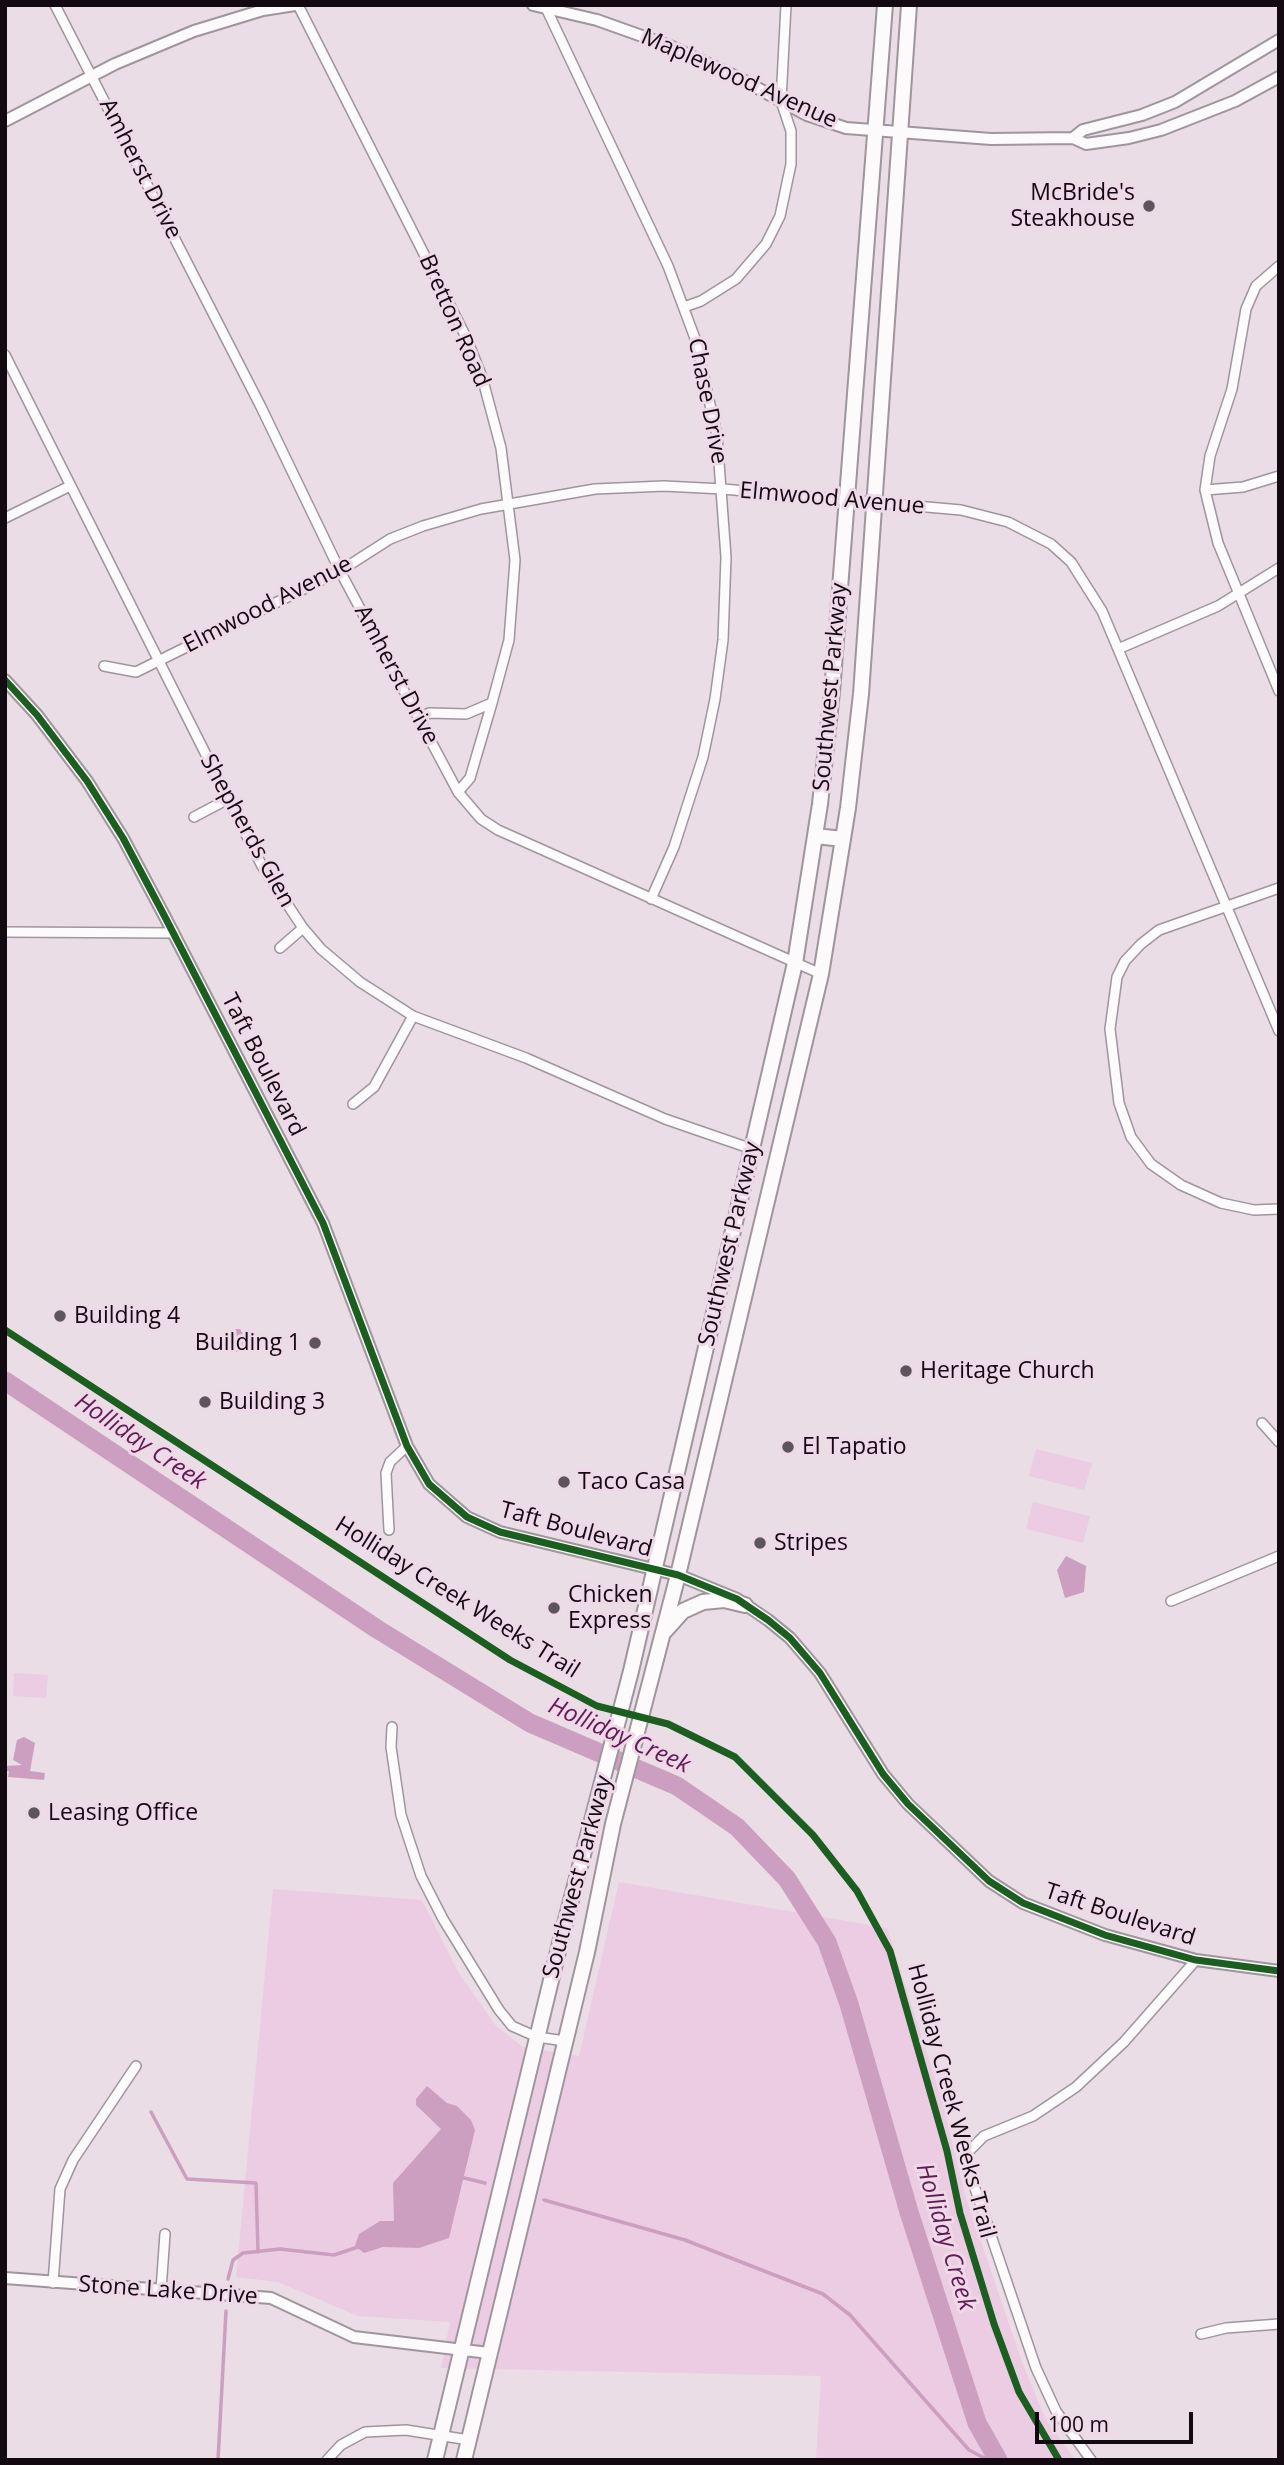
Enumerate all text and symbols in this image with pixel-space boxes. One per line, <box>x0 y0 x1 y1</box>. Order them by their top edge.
street label: Maplewood Avenue <box>637 23 841 135</box>
street label: Amherst Drive <box>93 94 187 244</box>
place label: McBride's Steakhouse <box>1010 179 1135 233</box>
marker: McBride's Steakhouse <box>1141 198 1157 214</box>
street label: Bretton Road <box>412 250 496 392</box>
street label: Chase Drive <box>681 336 733 466</box>
street label: Elmwood Avenue <box>738 477 926 521</box>
street label: Elmwood Avenue <box>179 551 357 659</box>
street label: Southwest Parkway <box>808 582 854 792</box>
street label: Amherst Drive <box>348 601 444 749</box>
street label: Shepherds Glen <box>194 750 300 912</box>
street label: Taft Boulevard <box>215 989 311 1141</box>
street label: Southwest Parkway <box>693 1139 767 1349</box>
place label: Building 4 <box>74 1302 180 1330</box>
marker: Building 4 <box>52 1308 68 1324</box>
place label: Building 1 <box>195 1329 301 1357</box>
marker: Building 1 <box>307 1335 323 1351</box>
place label: Heritage Church <box>920 1357 1095 1385</box>
marker: Heritage Church <box>898 1363 914 1379</box>
water label: Holliday Creek <box>69 1388 211 1496</box>
place label: Building 3 <box>219 1388 325 1416</box>
marker: Building 3 <box>197 1394 213 1410</box>
place label: El Tapatio <box>802 1433 907 1461</box>
marker: El Tapatio <box>780 1439 796 1455</box>
place label: Taco Casa <box>578 1468 685 1496</box>
marker: Taco Casa <box>556 1474 572 1490</box>
street label: Taft Boulevard <box>497 1496 655 1564</box>
street label: Holliday Creek Weeks Trail <box>330 1511 584 1685</box>
place label: Stripes <box>774 1529 848 1557</box>
marker: Stripes <box>752 1535 768 1551</box>
place label: Chicken Express <box>568 1581 653 1635</box>
marker: Chicken Express <box>546 1600 562 1616</box>
water label: Holliday Creek <box>544 1692 694 1780</box>
street label: Southwest Parkway <box>538 1773 618 1981</box>
place label: Leasing Office <box>48 1799 198 1827</box>
marker: Leasing Office <box>26 1805 42 1821</box>
street label: Taft Boulevard <box>1041 1878 1199 1952</box>
street label: Holliday Creek Weeks Trail <box>901 1961 1001 2241</box>
water label: Holliday Creek <box>909 2160 981 2314</box>
street label: Stone Lake Drive <box>77 2271 259 2311</box>
scale bar <box>1039 2398 1196 2442</box>
text: 100 m <box>1048 2410 1109 2438</box>

